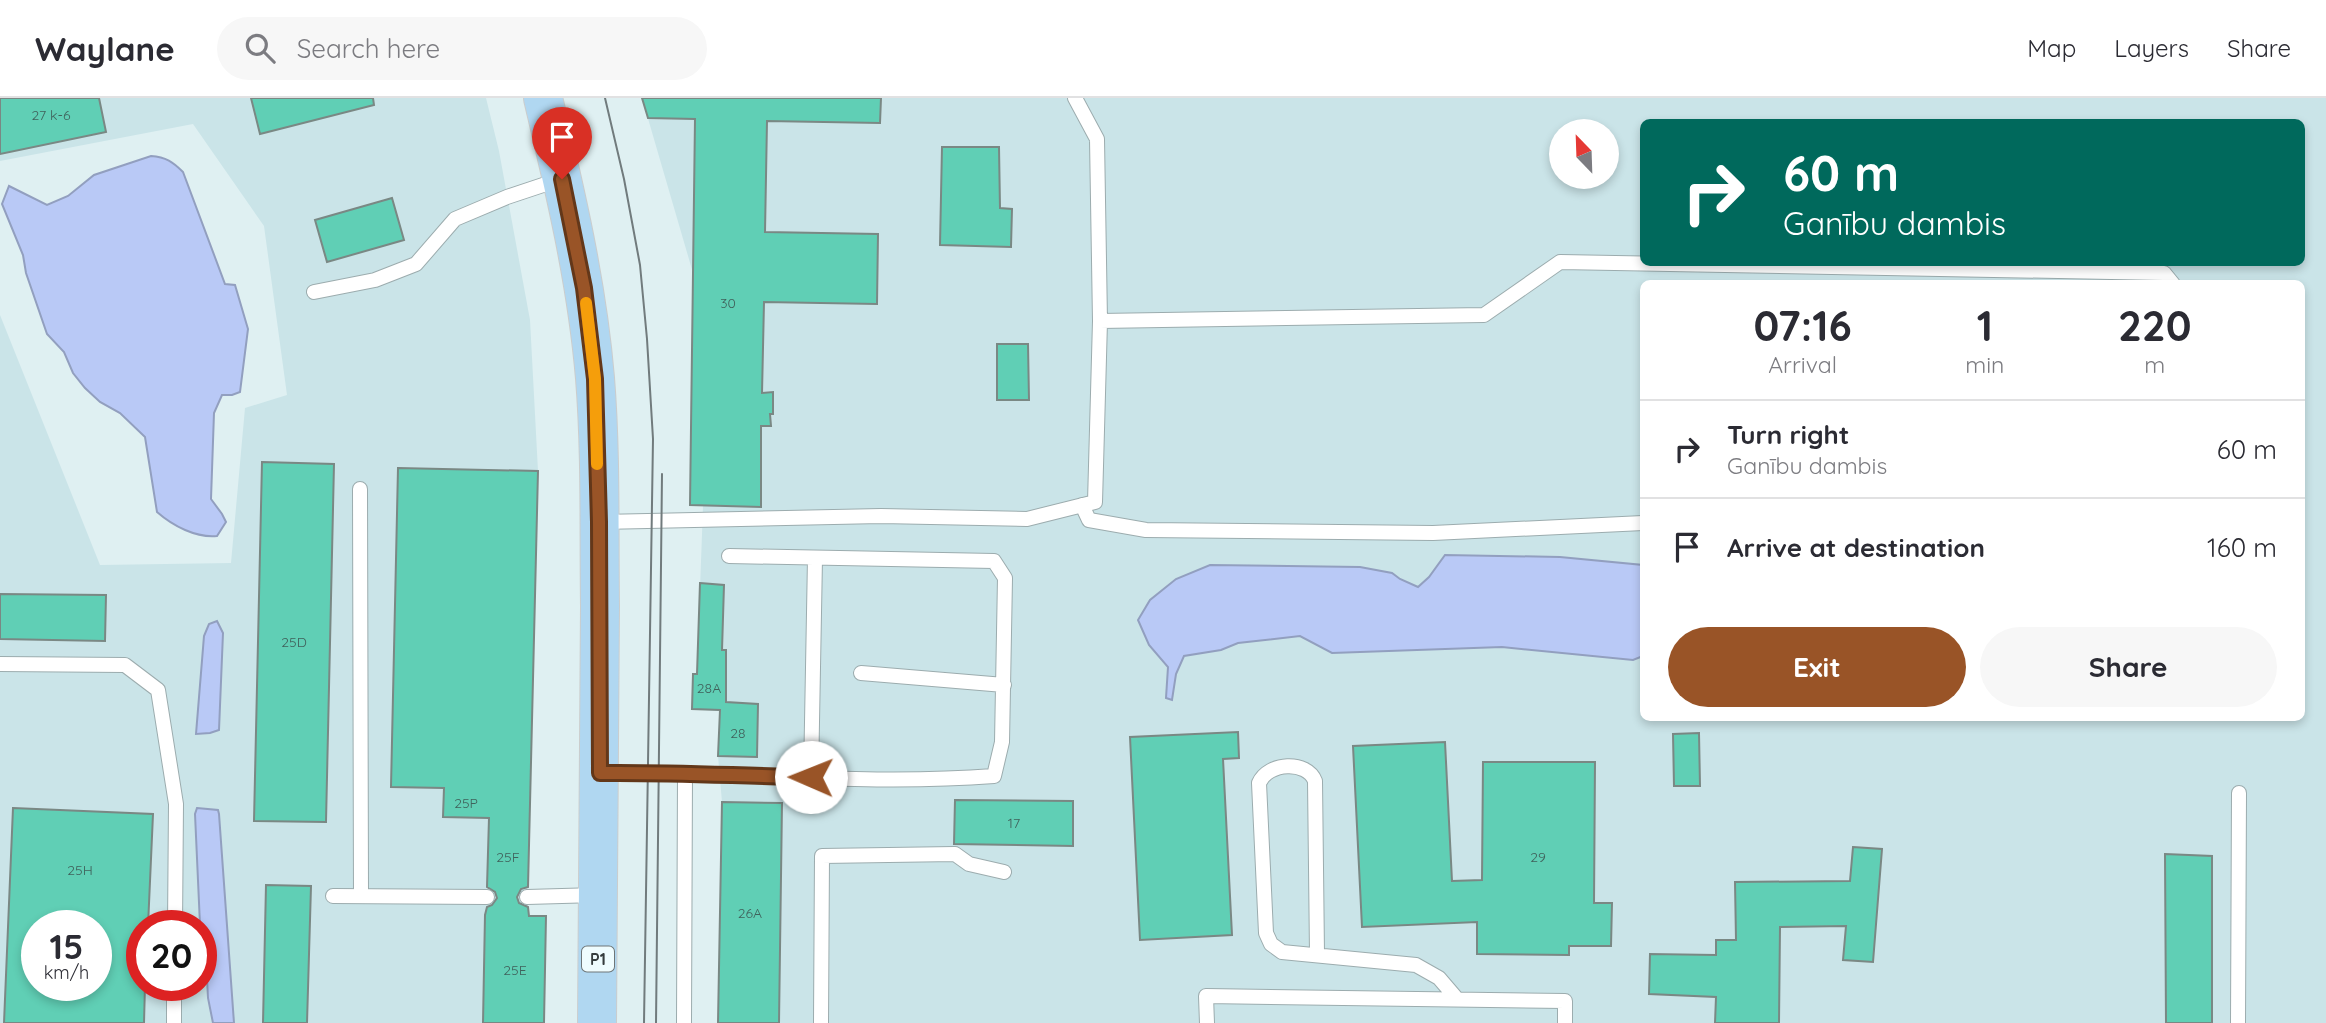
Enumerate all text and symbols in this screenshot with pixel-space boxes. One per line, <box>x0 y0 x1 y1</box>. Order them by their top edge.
search box <box>217 17 707 80</box>
text: Waylane <box>35 28 175 69</box>
icon: search <box>241 29 279 67</box>
text: Search here <box>297 32 440 65</box>
text: Map <box>2027 33 2076 63</box>
text: Layers <box>2114 33 2189 63</box>
text: Share <box>2227 33 2291 63</box>
house number: 27 k-6 <box>32 106 71 124</box>
pin <box>532 107 592 179</box>
icon: arrive <box>543 118 581 156</box>
north arrow <box>1549 119 1619 189</box>
map controls <box>1549 119 1619 189</box>
text: 60 m <box>1783 142 1899 203</box>
icon: right <box>1668 147 1759 238</box>
text: Ganību dambis <box>1783 203 2006 243</box>
house number: 30 <box>720 294 736 312</box>
text: 07:16 <box>1754 299 1852 352</box>
text: 1 <box>1977 299 1993 352</box>
text: 220 <box>2118 299 2192 352</box>
text: Arrival <box>1768 350 1837 379</box>
text: min <box>1965 350 2004 379</box>
text: m <box>2144 350 2165 379</box>
text: Turn right <box>1727 418 1849 451</box>
icon: right <box>1668 430 1706 468</box>
text: 60 m <box>2217 433 2277 466</box>
text: Ganību dambis <box>1727 451 1887 480</box>
icon: arrive <box>1668 528 1706 566</box>
text: Arrive at destination <box>1727 531 1985 564</box>
text: 160 m <box>2207 531 2277 564</box>
button: Exit <box>1668 627 1966 707</box>
button: Share <box>1980 627 2277 707</box>
house number: 25D <box>281 633 307 651</box>
house number: 28A <box>697 679 721 697</box>
house number: 28 <box>730 724 746 742</box>
position arrow <box>774 740 848 814</box>
house number: 25P <box>454 794 478 812</box>
house number: 17 <box>1008 814 1020 832</box>
house number: 25F <box>496 848 520 866</box>
house number: 29 <box>1530 848 1546 866</box>
house number: 25H <box>67 861 93 879</box>
house number: 26A <box>738 904 762 922</box>
speed limit sign: 20 <box>126 910 217 1001</box>
text: 15 <box>50 924 83 968</box>
road number: P1 <box>582 946 614 972</box>
text: km/h <box>44 961 89 984</box>
house number: 25E <box>503 961 527 979</box>

